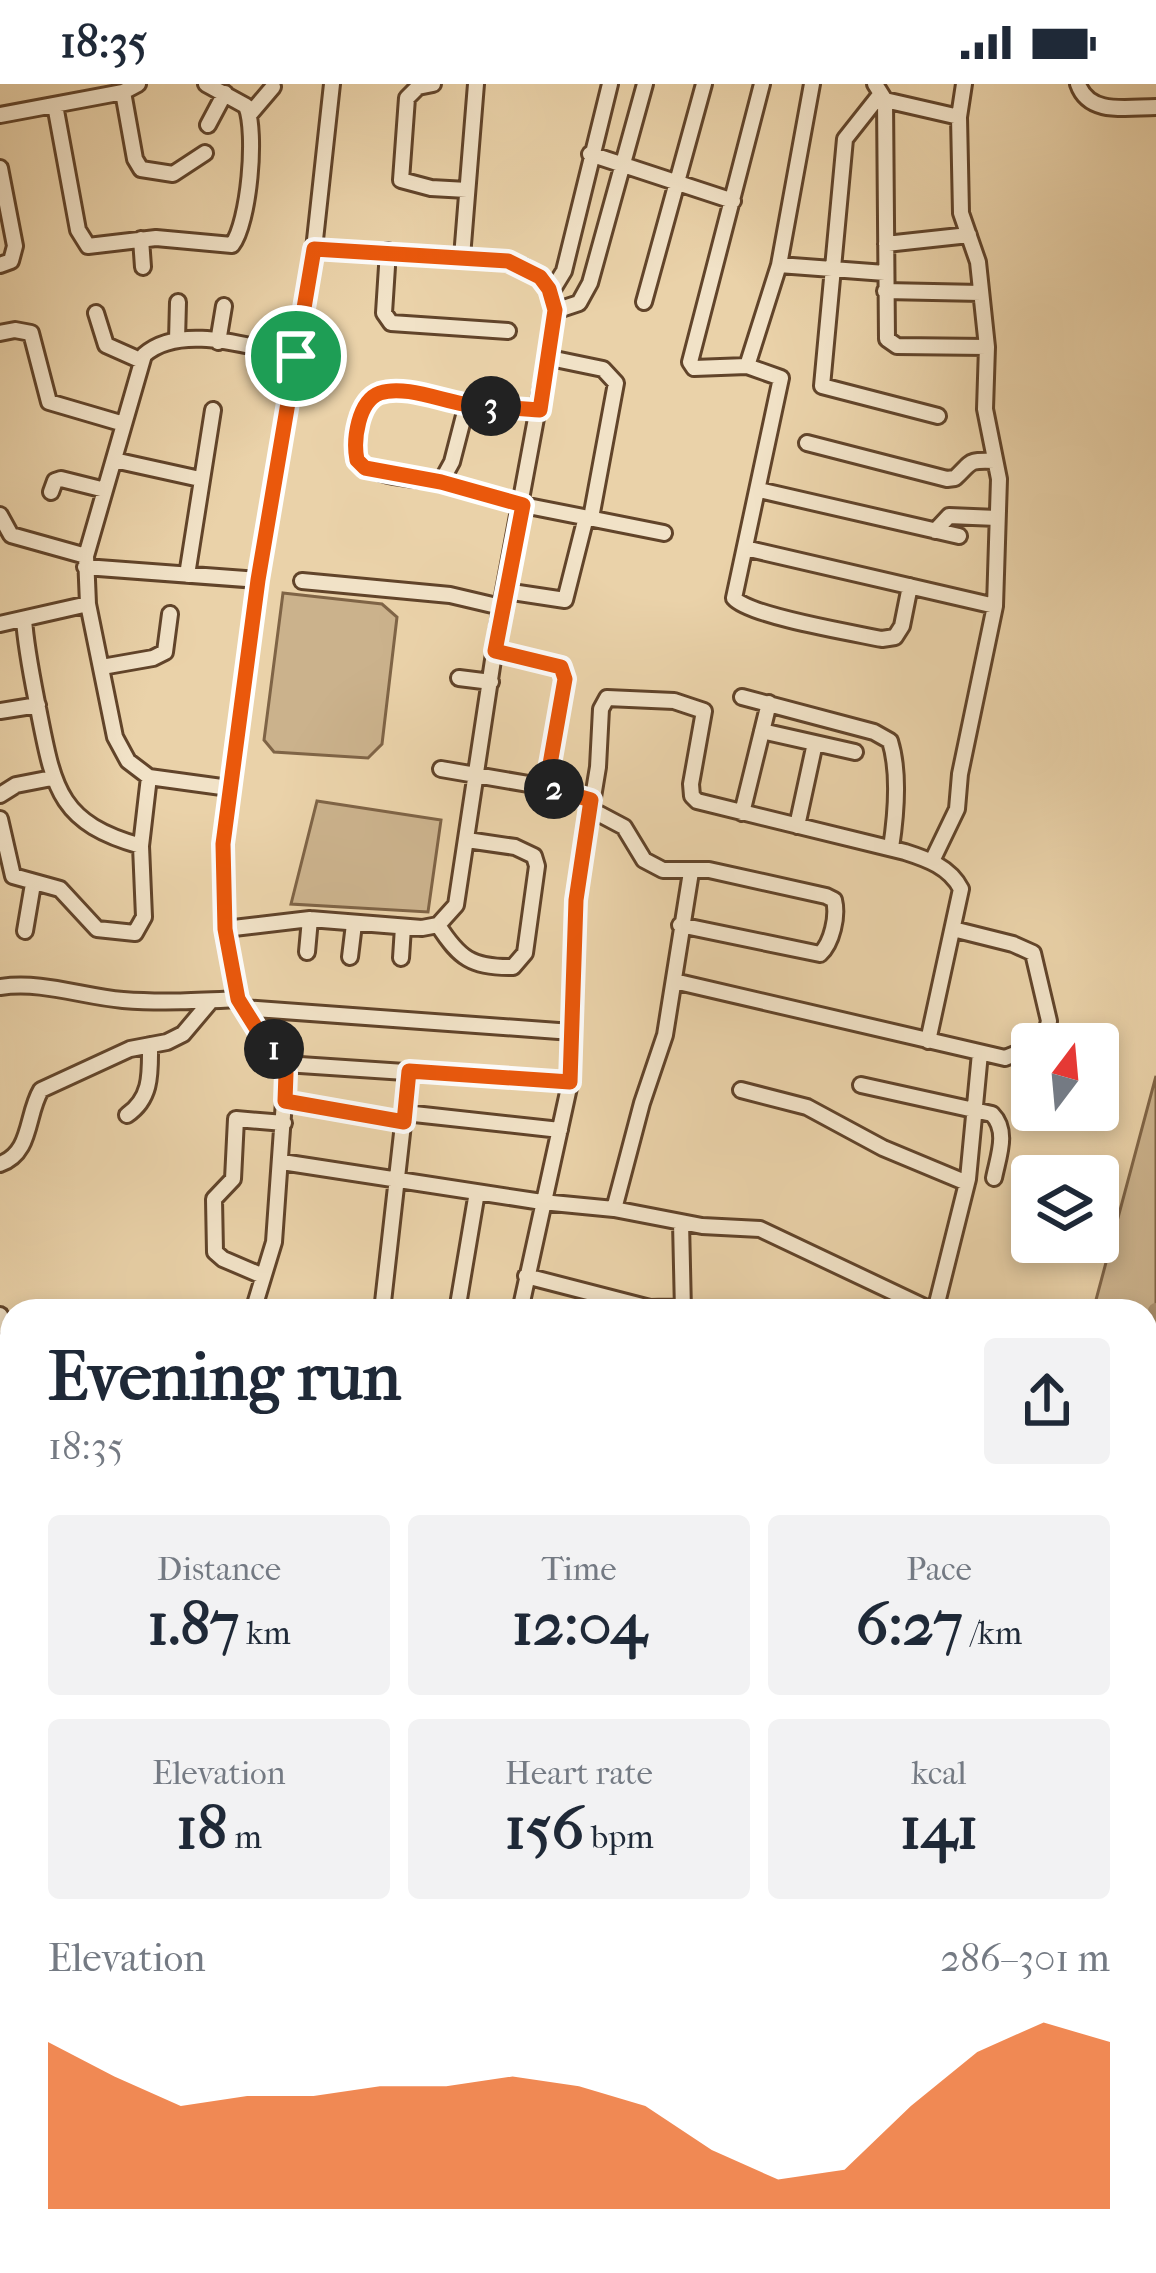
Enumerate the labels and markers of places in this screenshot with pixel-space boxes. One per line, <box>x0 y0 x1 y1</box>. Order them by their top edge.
pin <box>245 305 347 407</box>
pin: 3 <box>461 376 521 436</box>
pin: 2 <box>524 759 584 819</box>
pin: 1 <box>244 1019 304 1079</box>

